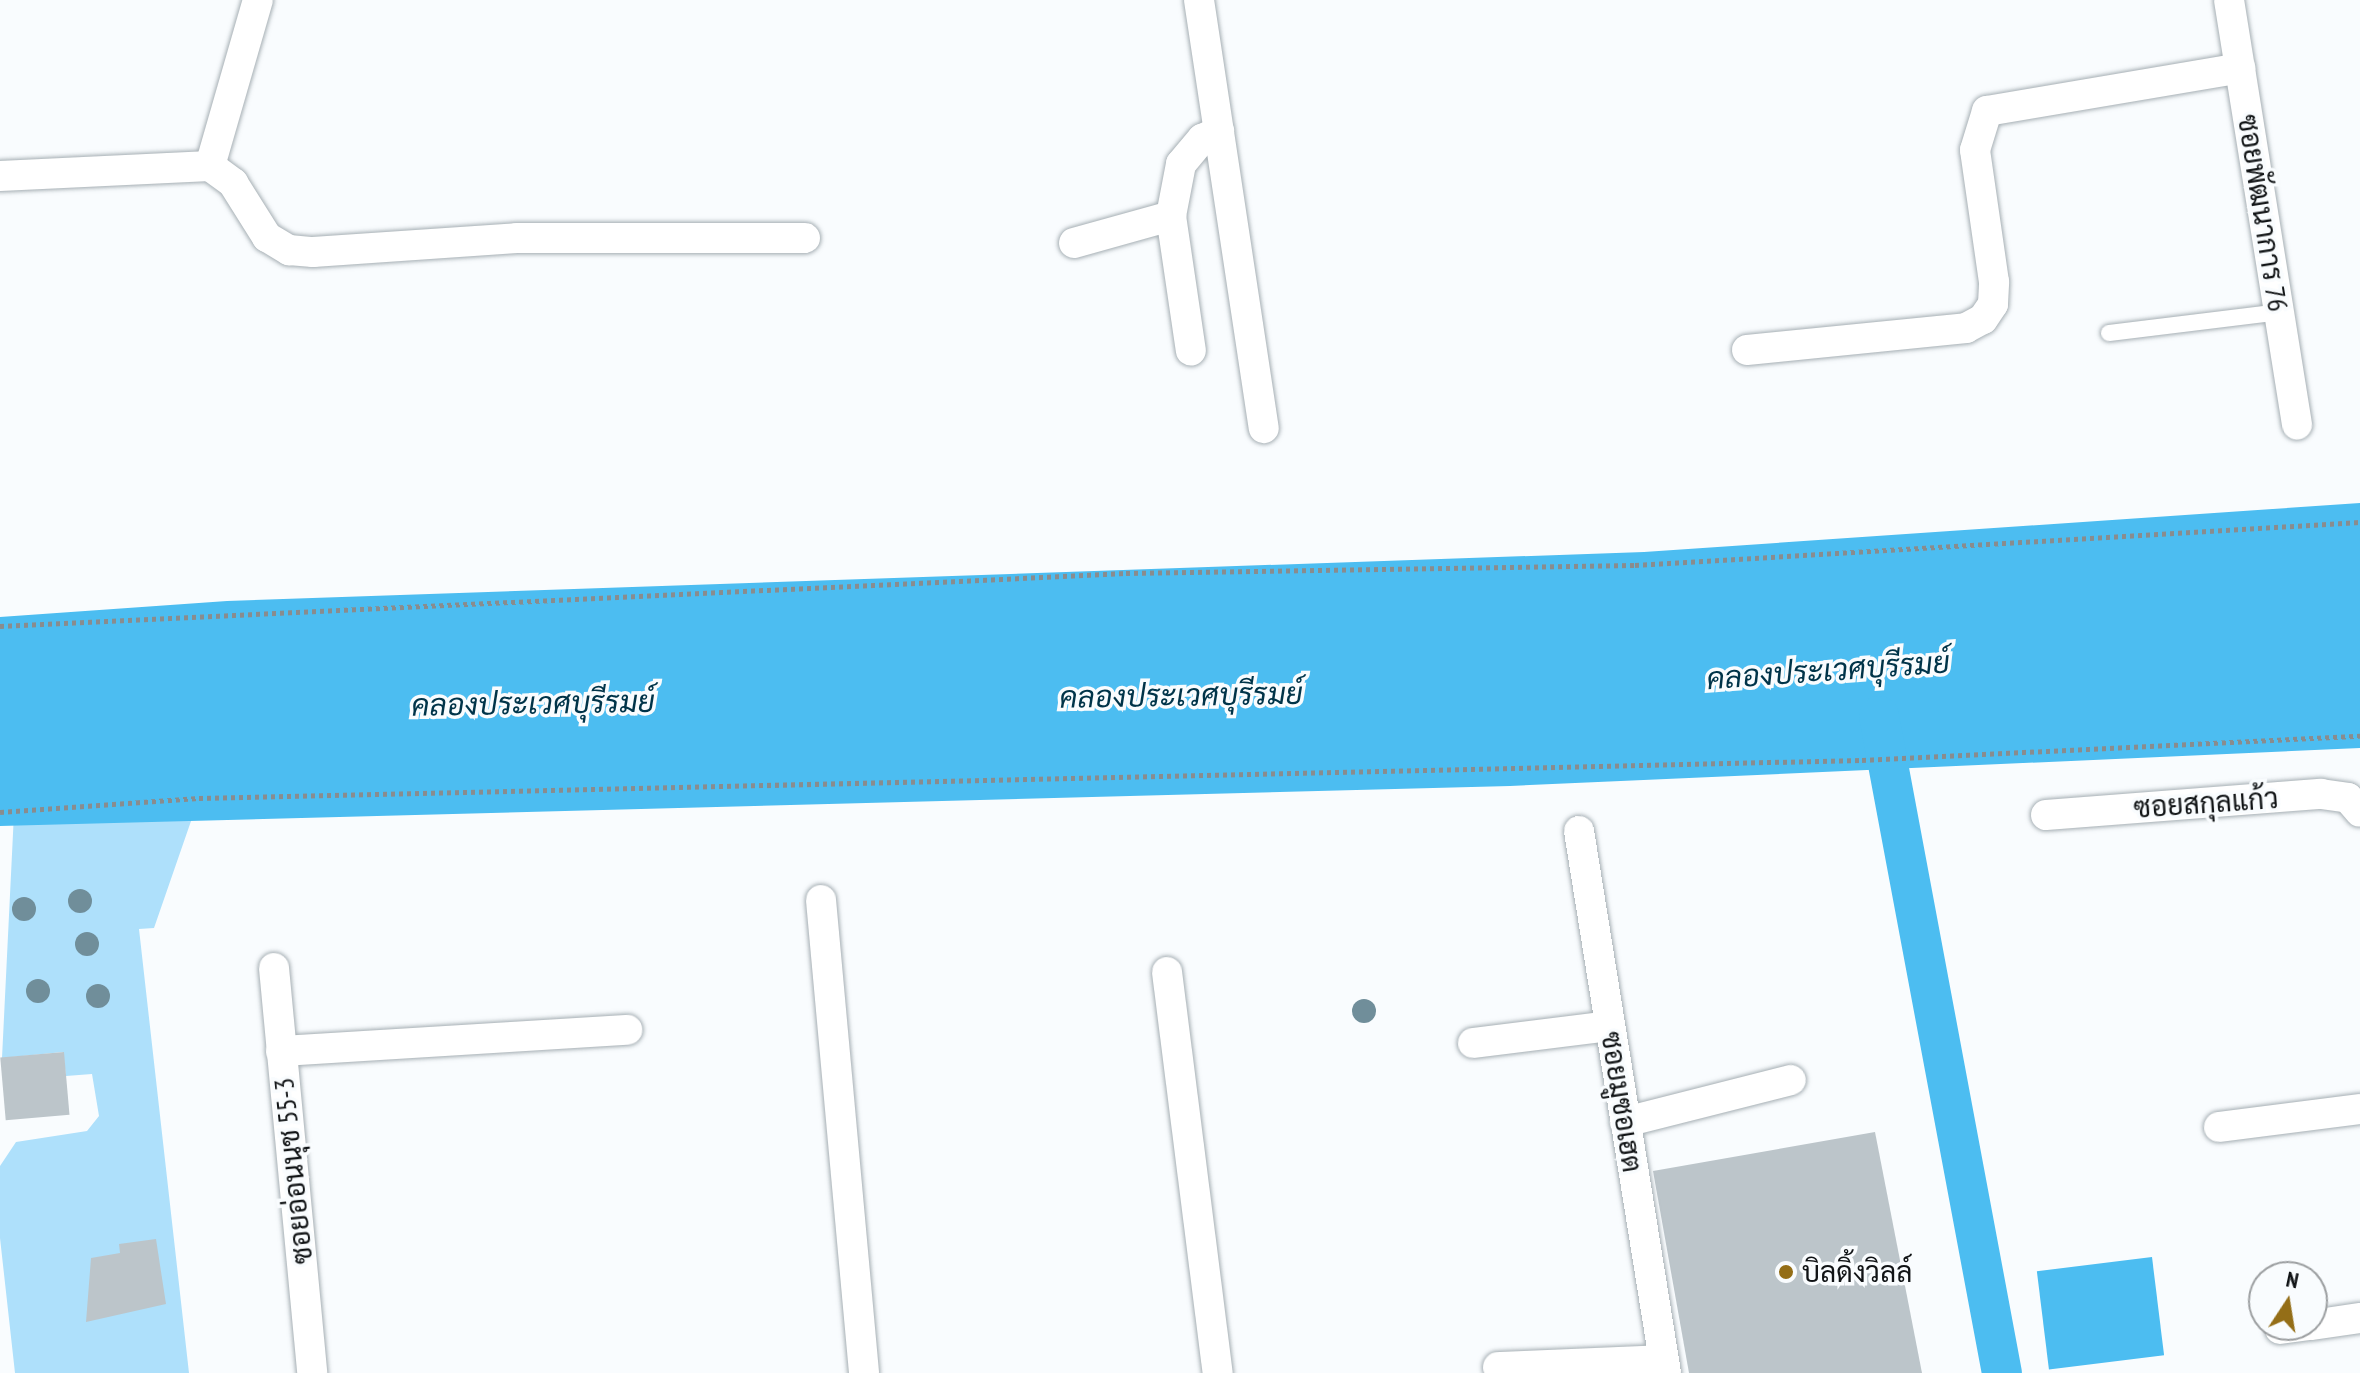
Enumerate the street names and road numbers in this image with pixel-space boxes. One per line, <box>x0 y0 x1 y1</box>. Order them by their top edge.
street label: ซอยพัฒนาการ 76 <box>2231 112 2295 314</box>
street label: ซอยสกุลแก้ว <box>2133 781 2279 825</box>
street label: ซอยมูซอเฮต <box>1594 1029 1650 1175</box>
street label: ซอยอ่อนนุช 55-3 <box>267 1076 319 1266</box>

